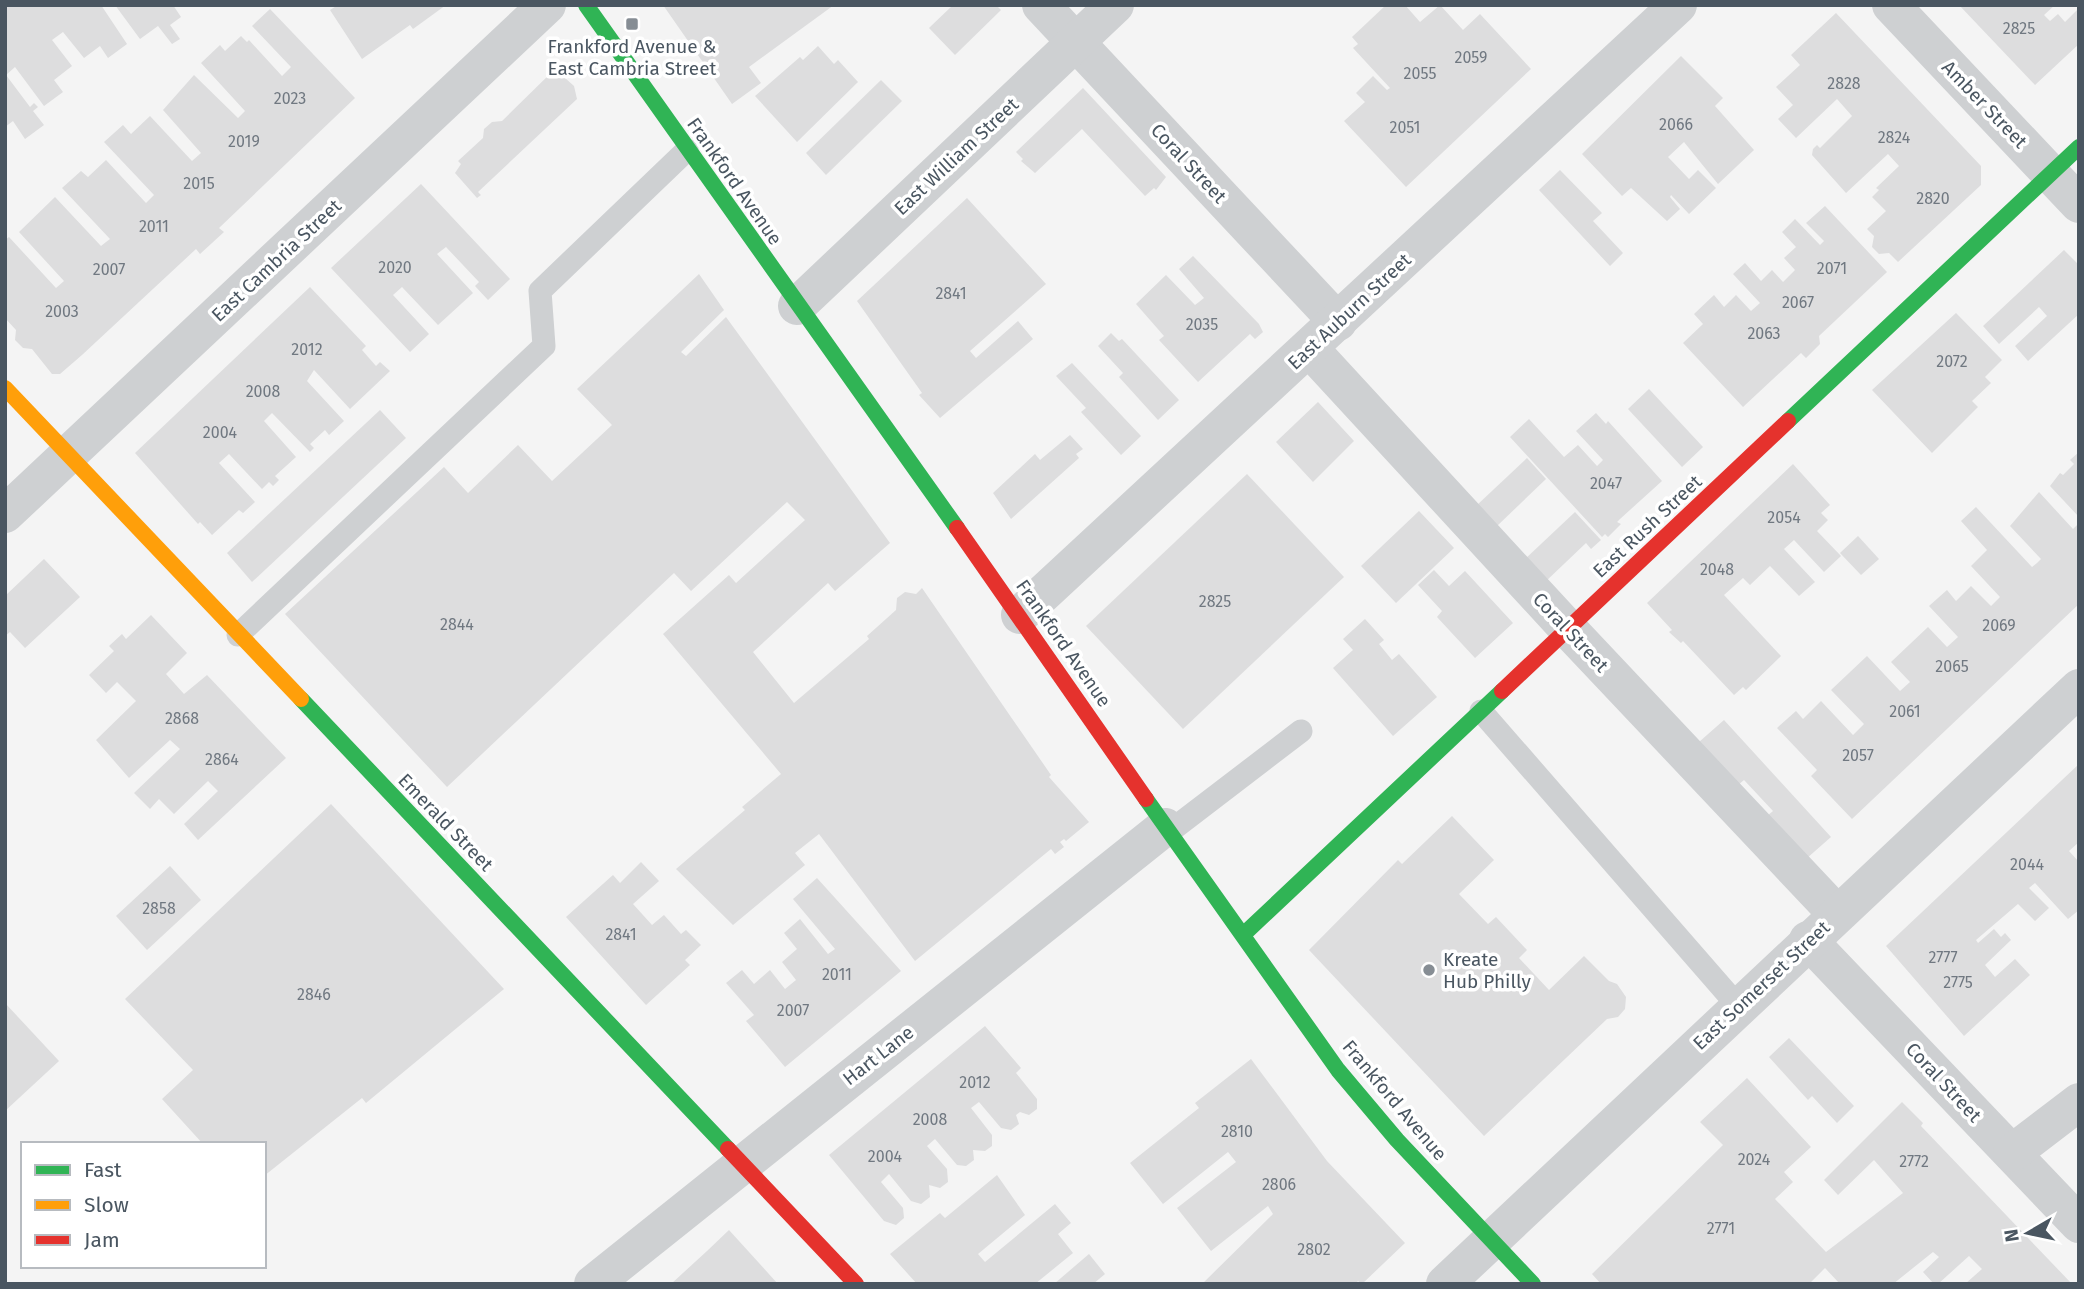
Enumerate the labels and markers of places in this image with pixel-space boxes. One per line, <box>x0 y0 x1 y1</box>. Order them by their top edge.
marker: Frankford Avenue & East Cambria Street <box>624 16 640 32</box>
place label: Frankford Avenue & East Cambria Street <box>548 35 717 80</box>
place label: Kreate Hub Philly <box>1443 948 1531 993</box>
marker: Kreate Hub Philly <box>1421 962 1437 978</box>

